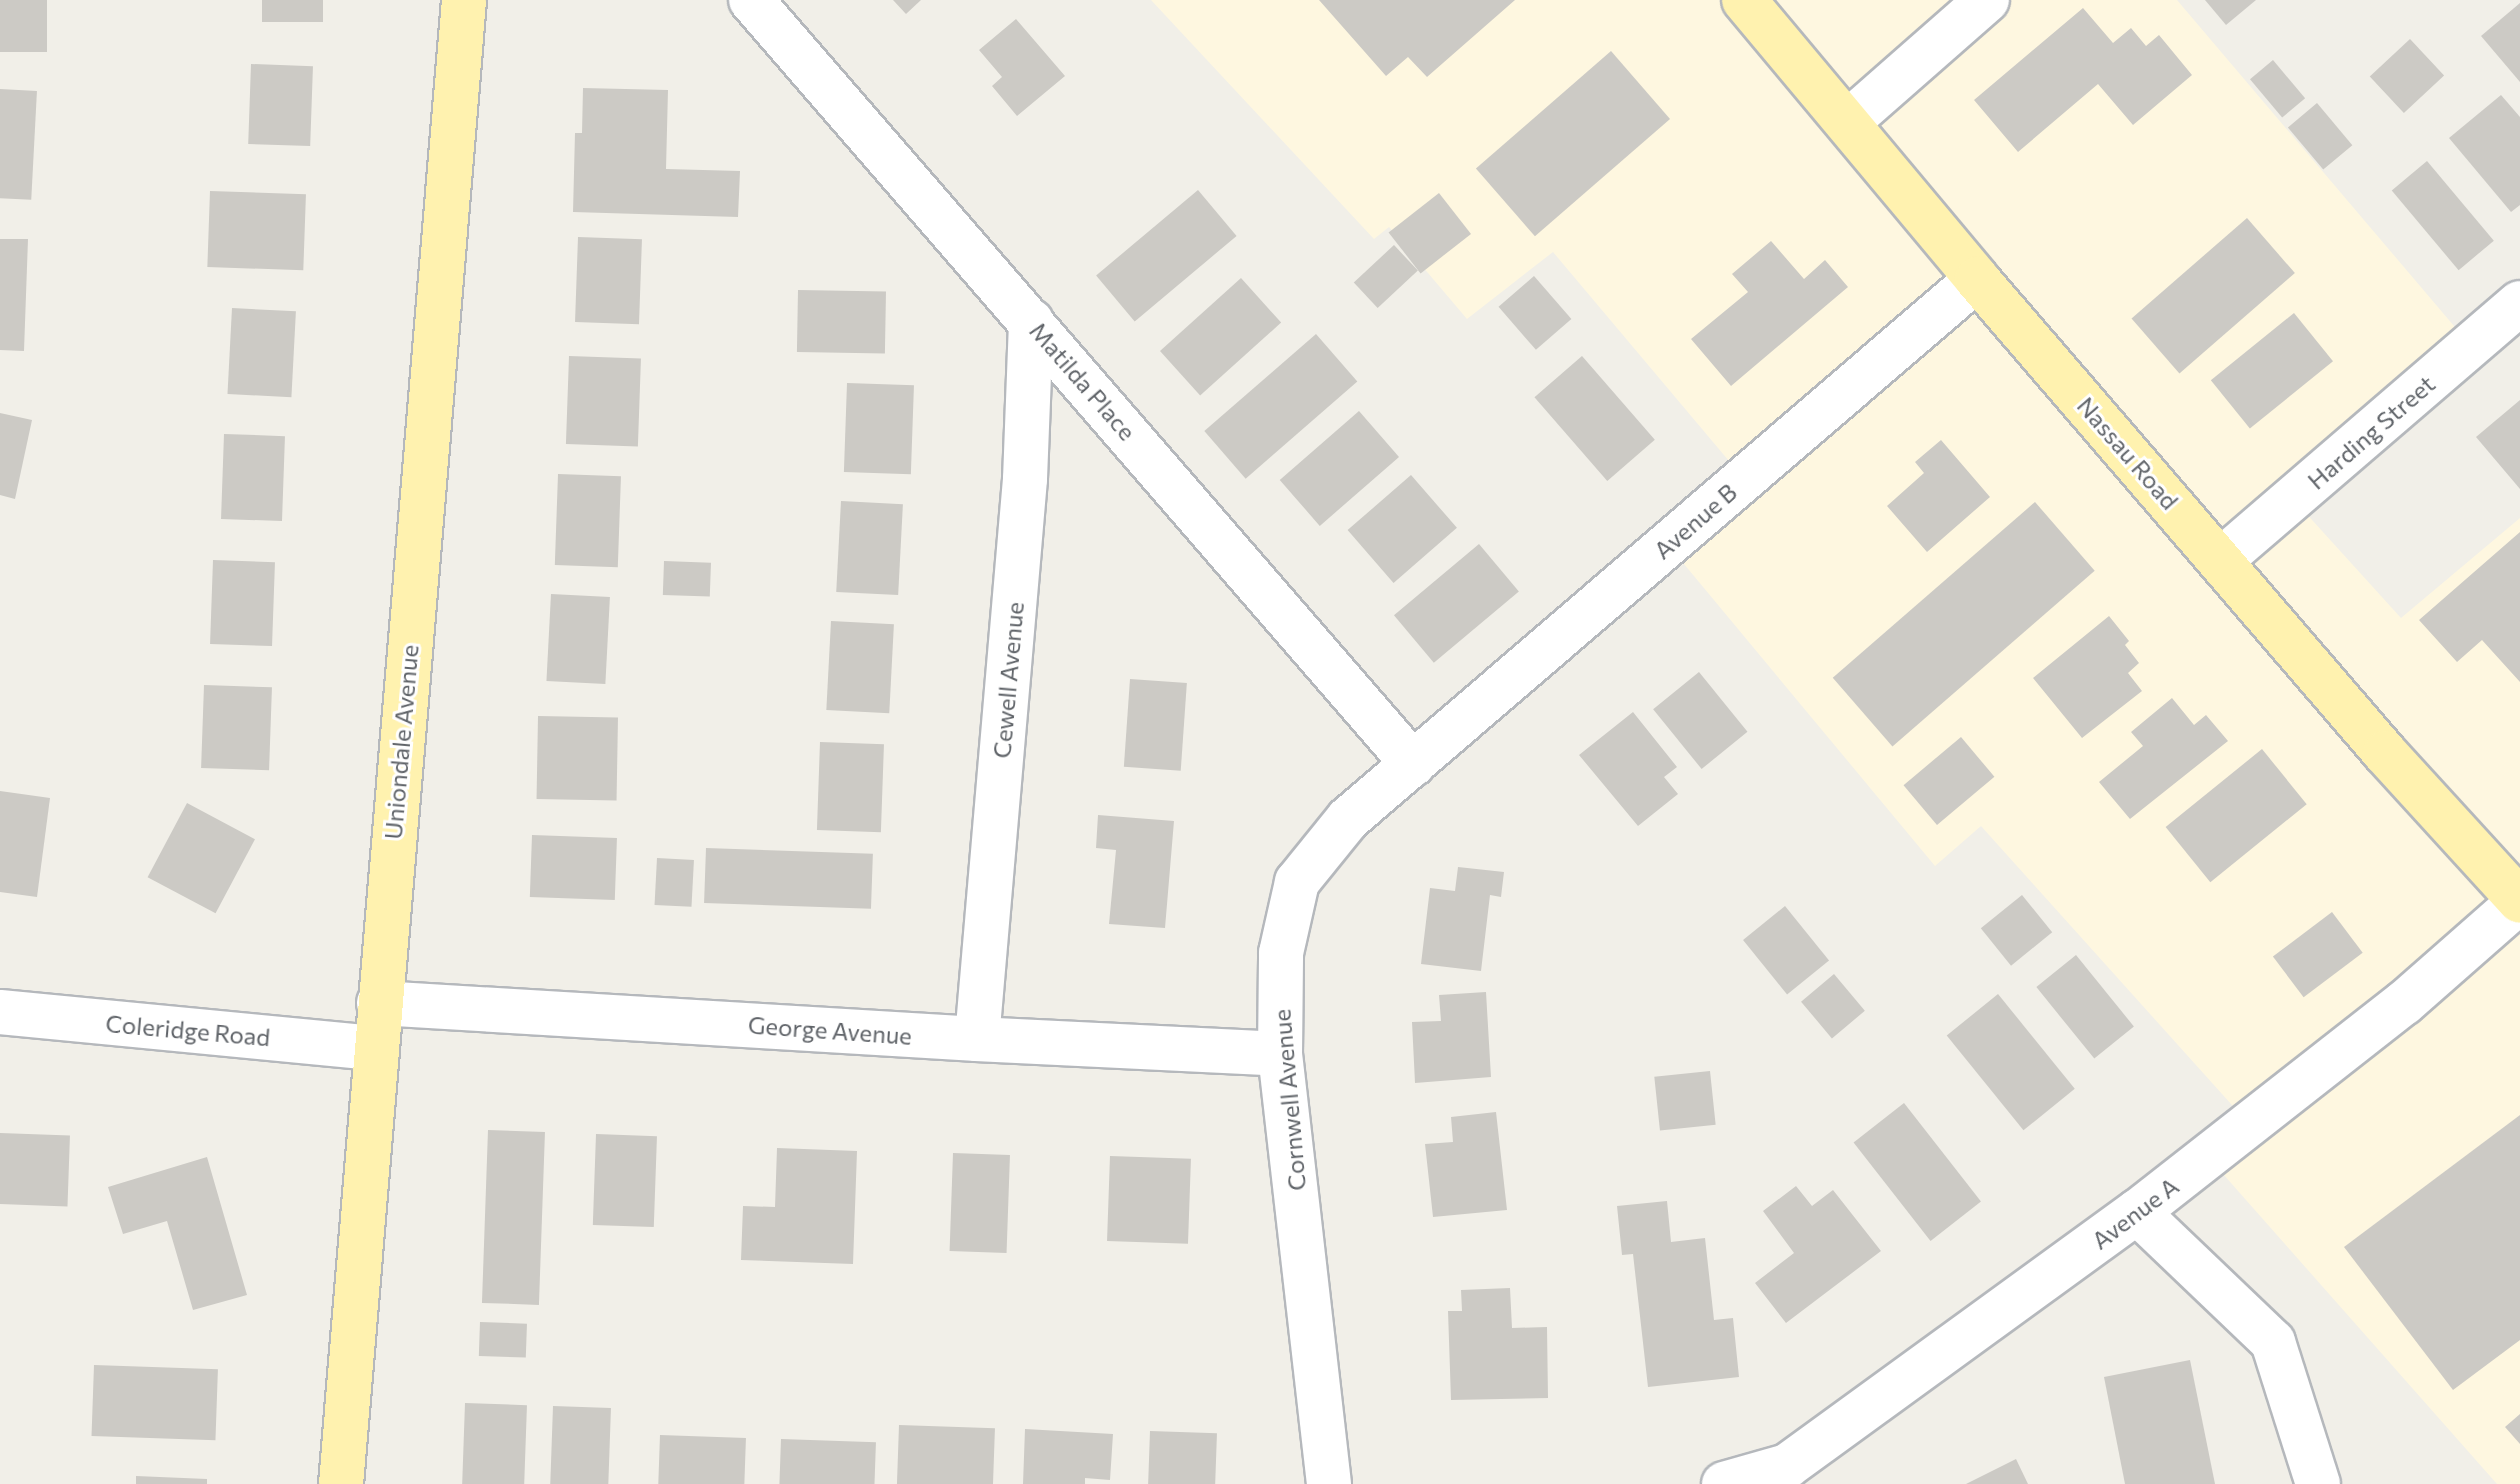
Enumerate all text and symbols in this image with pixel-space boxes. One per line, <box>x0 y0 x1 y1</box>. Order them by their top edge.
street label: Matilda Place <box>1024 316 1142 446</box>
street label: Harding Street <box>2302 369 2440 495</box>
street label: Nassau Road <box>2072 391 2184 515</box>
street label: Avenue B <box>1648 477 1742 565</box>
street label: Cewell Avenue <box>987 601 1029 759</box>
street label: Uniondale Avenue <box>378 643 424 841</box>
street label: Coleridge Road <box>104 1008 272 1052</box>
street label: Cornwell Avenue <box>1267 1008 1311 1192</box>
street label: George Avenue <box>747 1010 913 1050</box>
street label: Avenue A <box>2086 1171 2184 1255</box>

